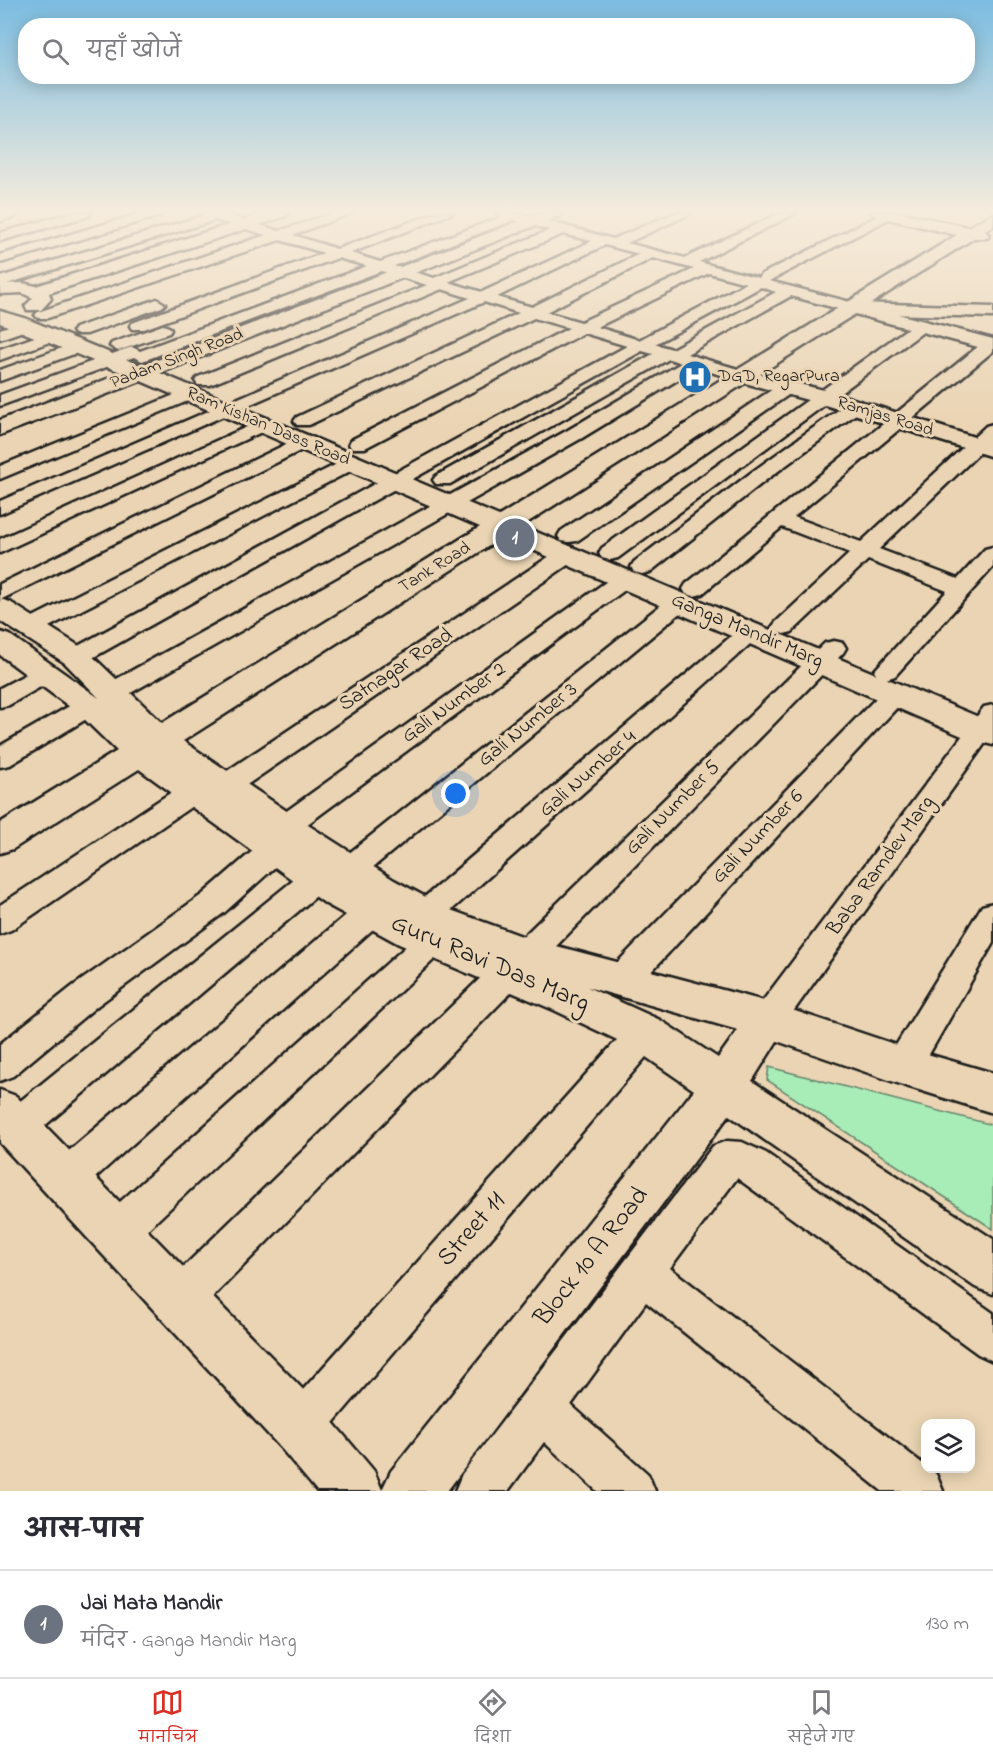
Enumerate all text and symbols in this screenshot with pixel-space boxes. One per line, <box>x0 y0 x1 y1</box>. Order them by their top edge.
search box <box>18 18 975 84</box>
icon: search <box>39 35 72 68</box>
text: यहाँ खोजें <box>87 36 181 68</box>
street label: Padam Singh Road <box>107 322 248 397</box>
hospital icon: DGD, RegarPura <box>677 359 713 395</box>
place label: DGD, RegarPura <box>717 364 840 391</box>
street label: Ram Kishan Dass Road <box>182 381 354 473</box>
street label: Ramjas Road <box>833 390 937 444</box>
pin: 1 <box>496 516 534 560</box>
street label: Tank Road <box>394 536 476 600</box>
street label: Ganga Mandir Marg <box>665 585 828 678</box>
street label: Satnagar Road <box>333 621 460 721</box>
street label: Gali Number 2 <box>396 655 512 751</box>
street label: Gali Number 3 <box>472 675 584 775</box>
street label: Gali Number 4 <box>533 723 644 825</box>
street label: Gali Number 5 <box>619 754 727 862</box>
your location <box>441 779 470 808</box>
street label: Gali Number 6 <box>705 783 811 891</box>
street label: Baba Ramdev Marg <box>819 790 944 944</box>
street label: Guru Ravi Das Marg <box>385 905 595 1023</box>
street label: Block 10 A Road <box>525 1179 659 1336</box>
street label: Street 11 <box>429 1184 515 1276</box>
map controls <box>921 1419 975 1473</box>
button: layers <box>921 1419 975 1473</box>
text: आस-पास <box>24 1512 142 1550</box>
text: Jai Mata Mandir <box>81 1588 222 1620</box>
text: 1 <box>40 1610 47 1639</box>
text: 130 m <box>925 1610 969 1639</box>
text: मंदिर · Ganga Mandir Marg <box>81 1627 296 1656</box>
tab: मानचित्र <box>139 1686 197 1754</box>
tab: दिशा <box>475 1686 511 1754</box>
tab: सहेजे गए <box>788 1686 854 1754</box>

